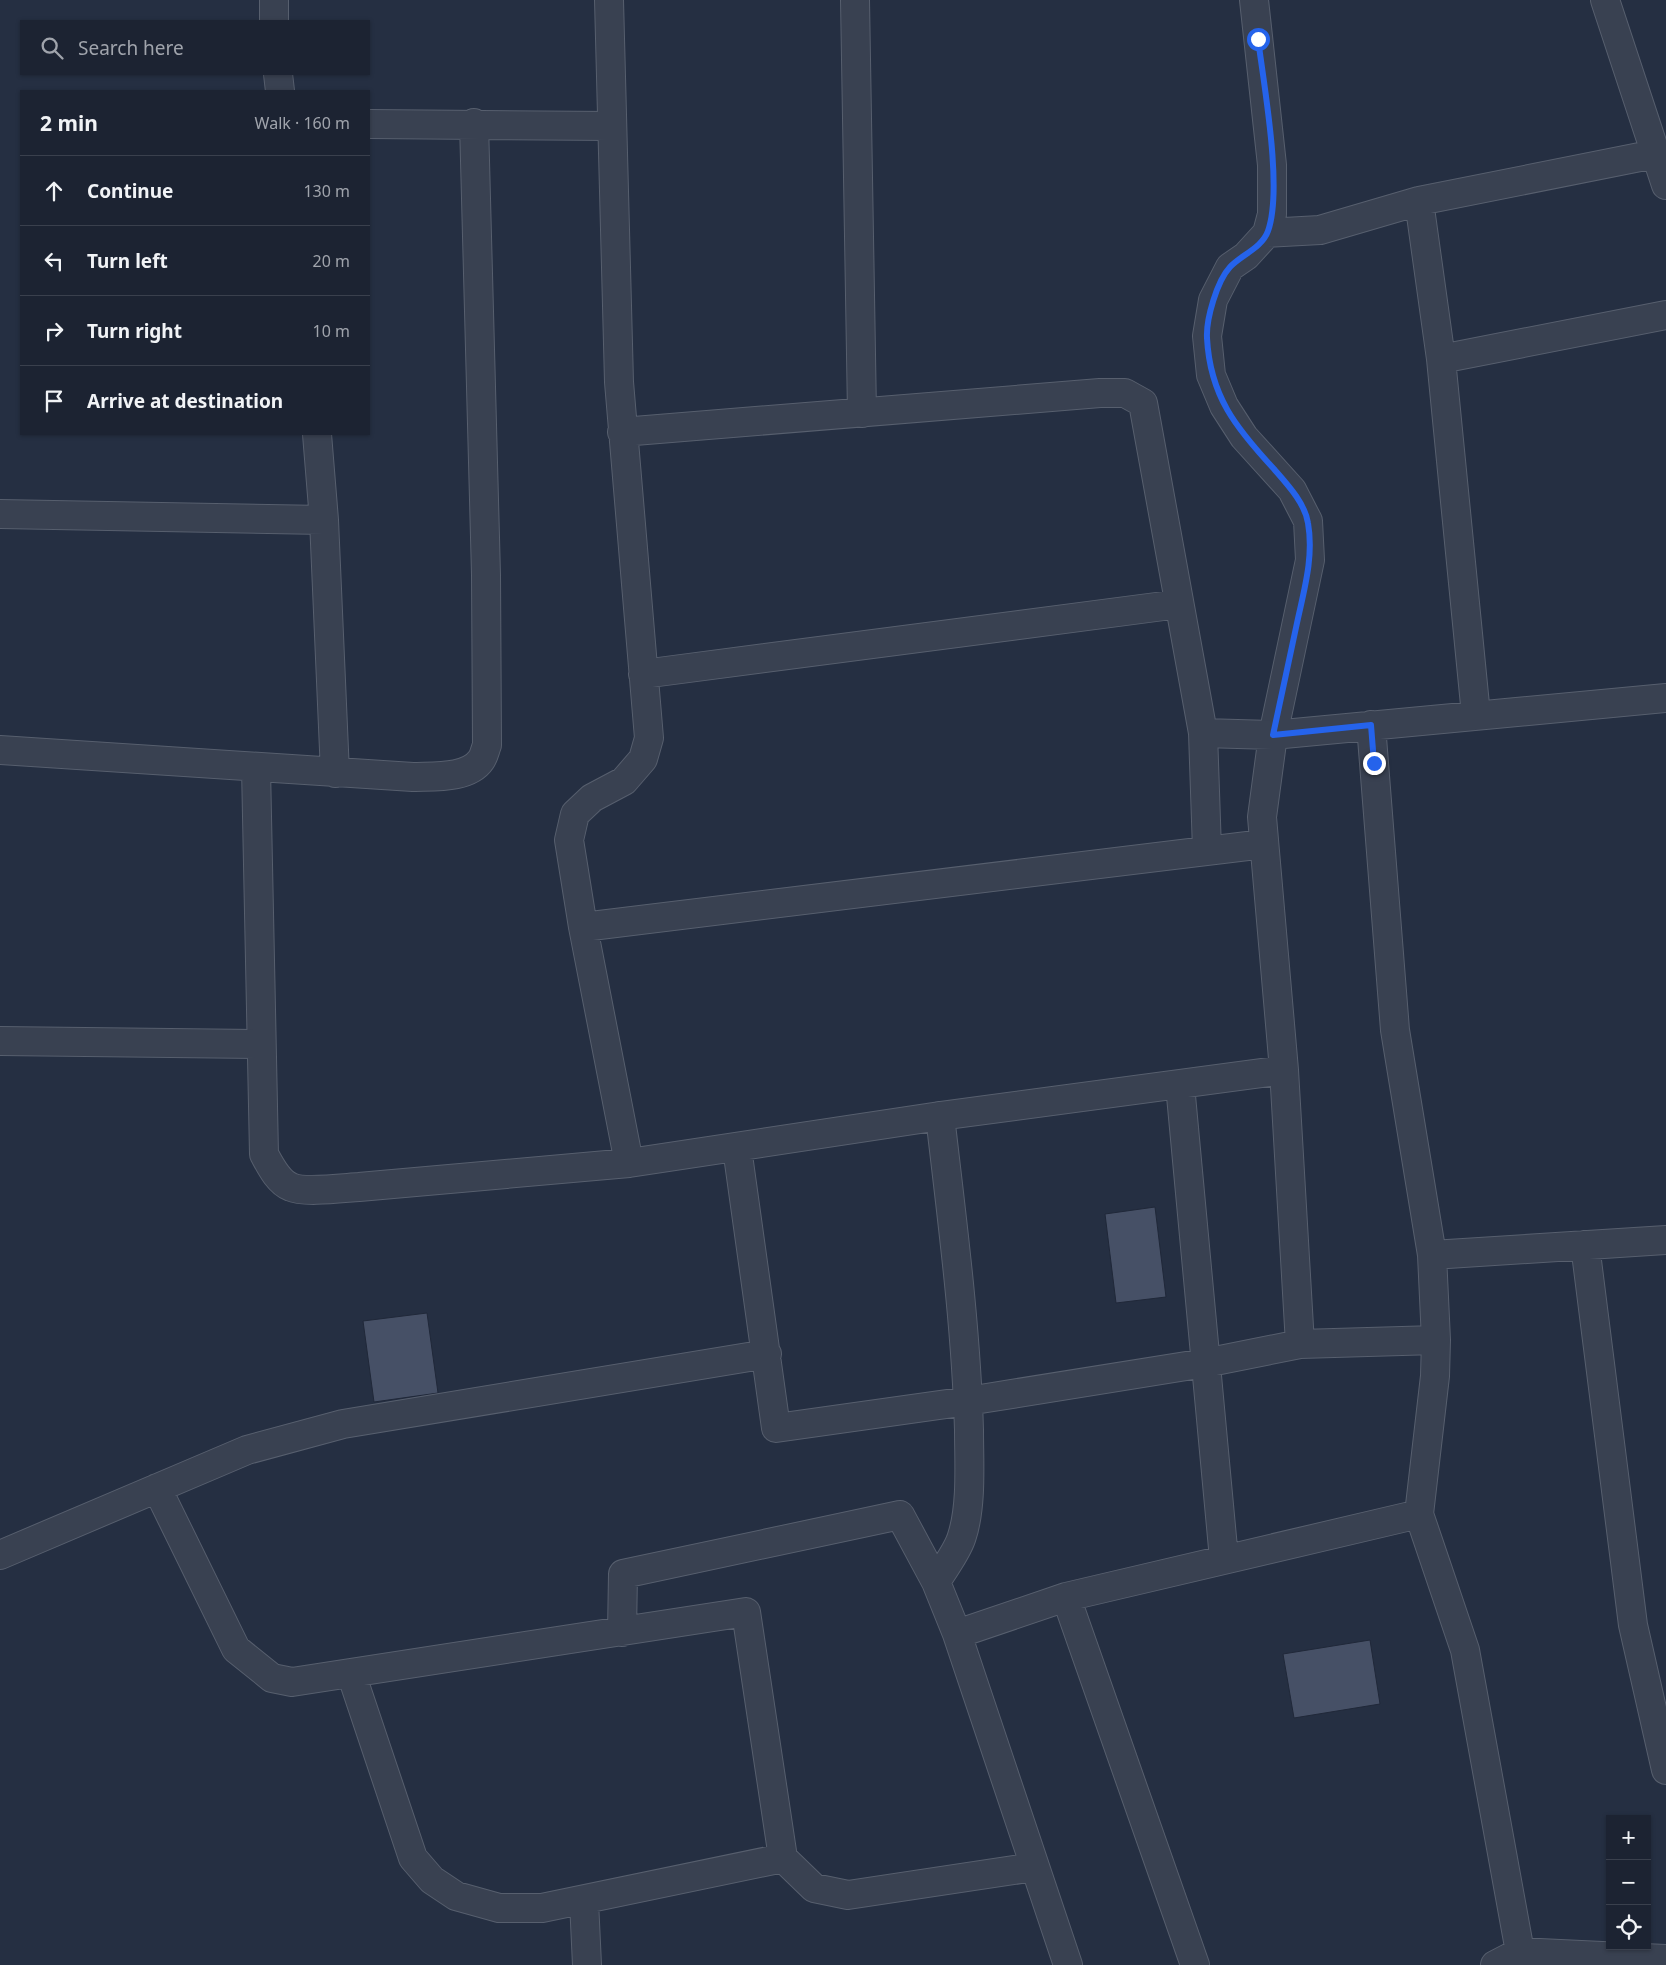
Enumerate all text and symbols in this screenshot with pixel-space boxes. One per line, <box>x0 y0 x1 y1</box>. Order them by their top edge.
search box <box>20 20 370 75</box>
route start <box>1247 28 1270 51</box>
icon: search <box>38 34 66 62</box>
text: Search here <box>78 35 184 61</box>
text: 2 min <box>40 109 98 137</box>
text: Walk · 160 m <box>255 112 350 134</box>
icon: ahead <box>40 177 68 205</box>
text: Continue <box>87 178 173 204</box>
text: 130 m <box>303 180 350 202</box>
icon: left <box>40 247 68 275</box>
text: Turn left <box>87 248 168 274</box>
text: 20 m <box>313 250 350 272</box>
icon: right <box>40 317 68 345</box>
text: Turn right <box>87 318 182 344</box>
text: 10 m <box>313 320 350 342</box>
icon: arrive <box>40 387 68 415</box>
text: Arrive at destination <box>87 388 283 414</box>
route end <box>1363 752 1386 775</box>
map controls <box>1606 1815 1651 1950</box>
button: + <box>1606 1815 1651 1860</box>
button: − <box>1606 1860 1651 1905</box>
button: locate <box>1606 1905 1651 1950</box>

